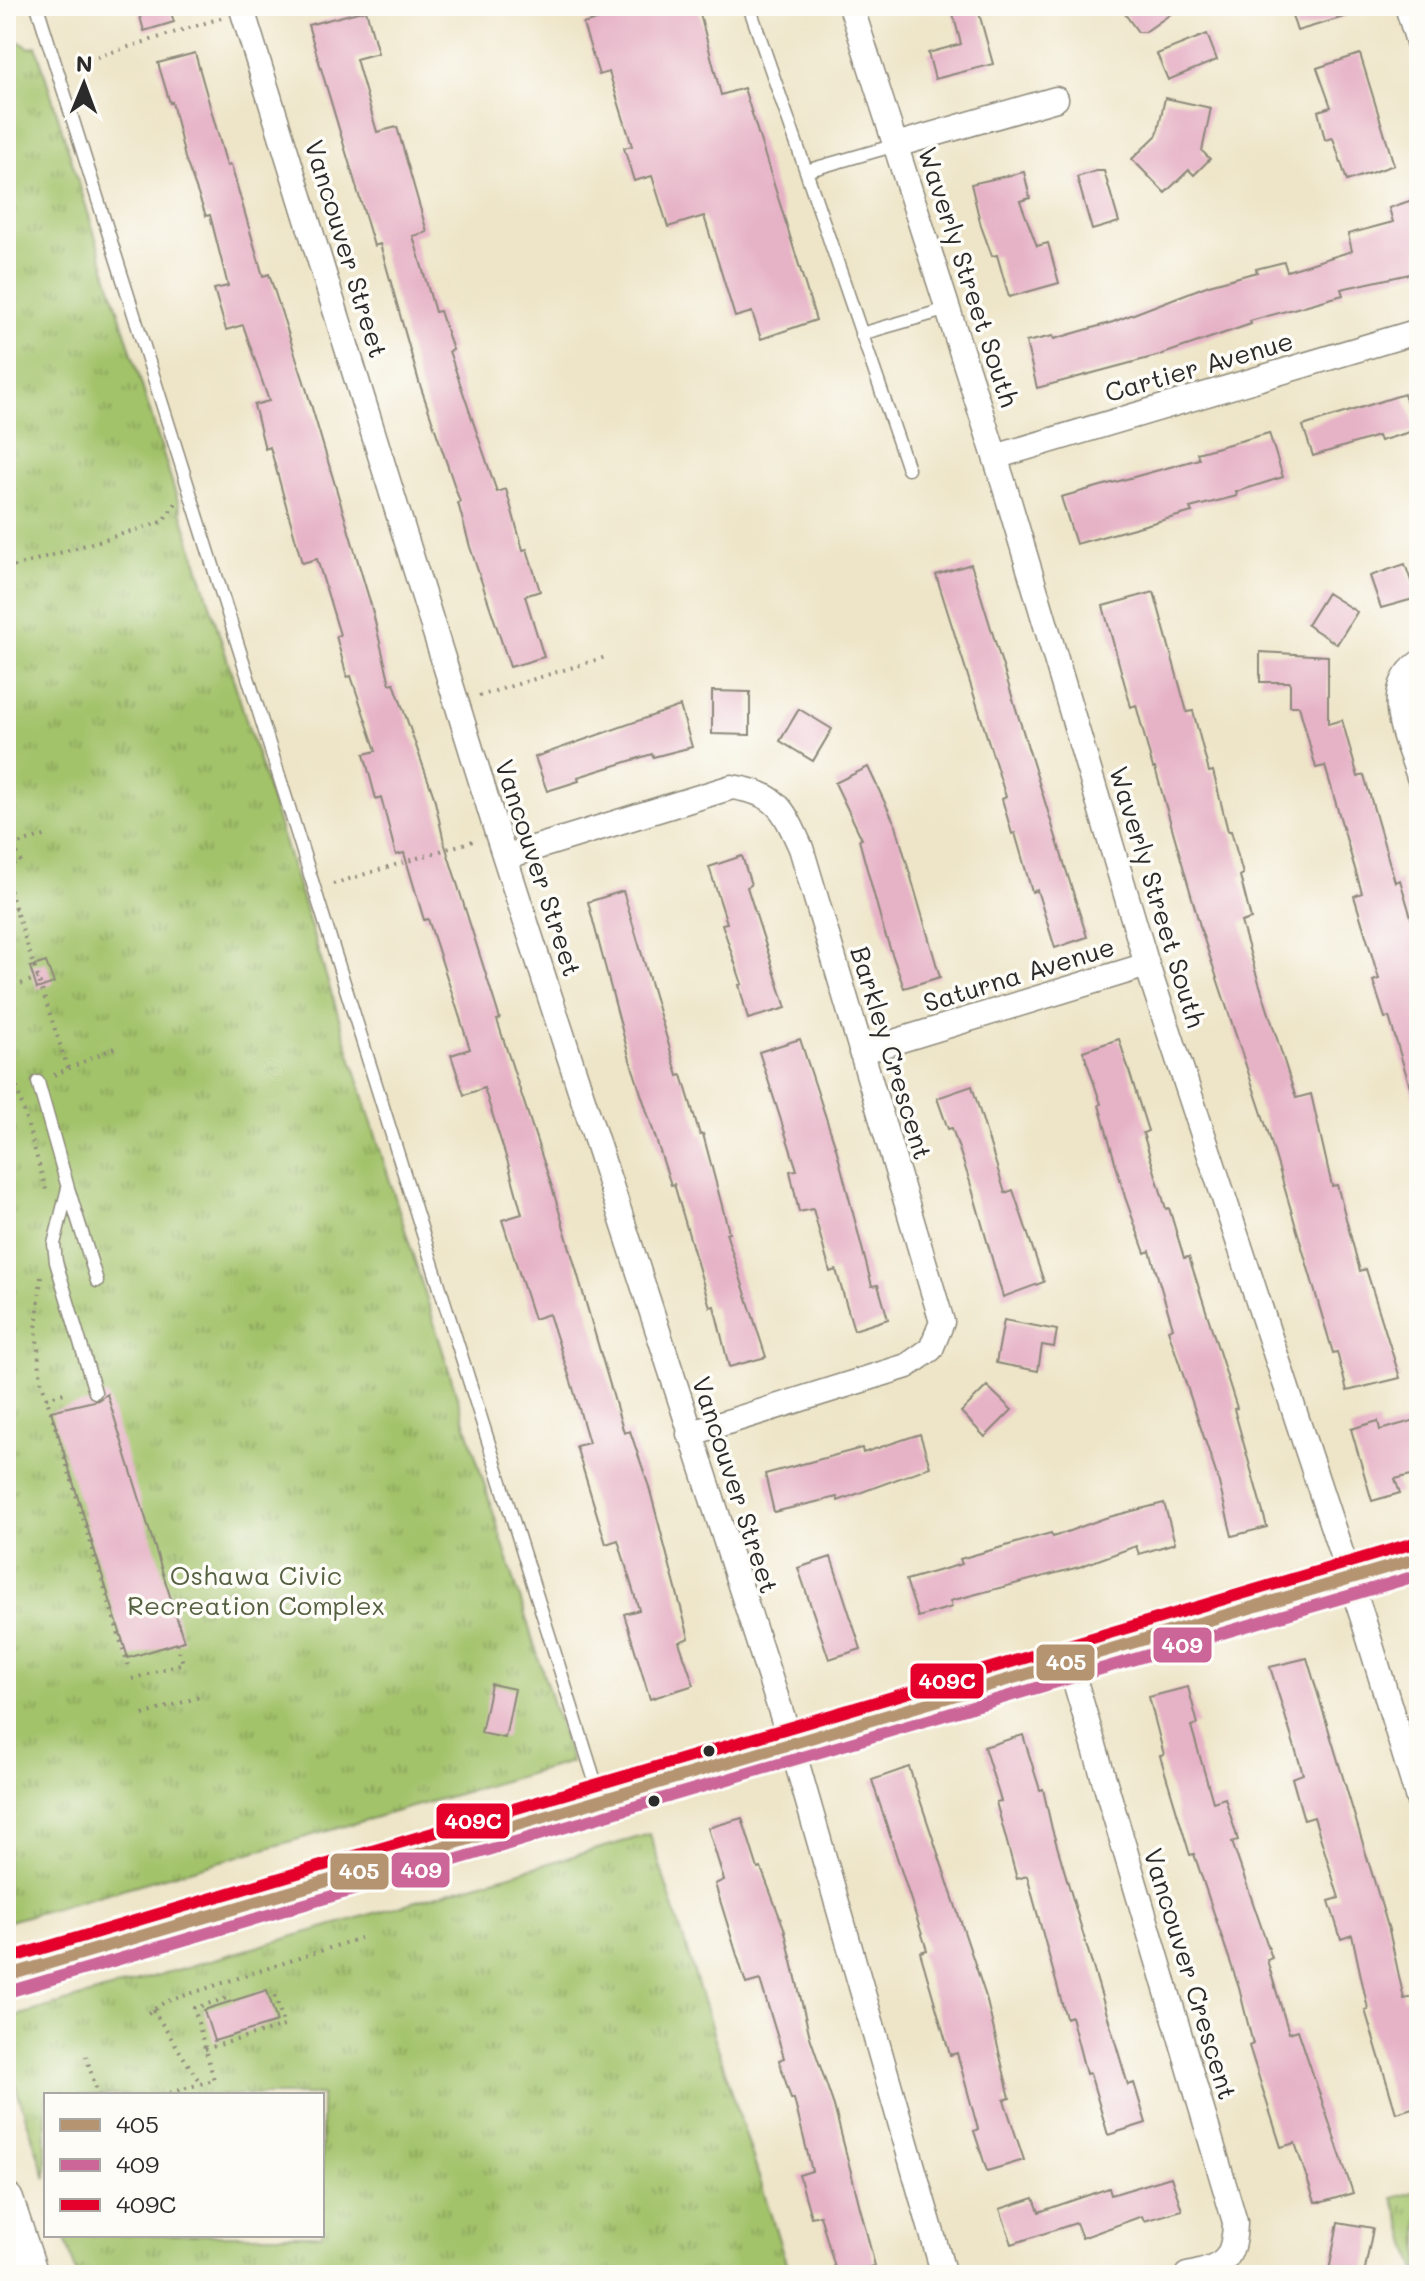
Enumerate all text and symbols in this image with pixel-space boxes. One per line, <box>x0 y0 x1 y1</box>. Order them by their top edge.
north arrow <box>44 44 124 124</box>
text: N <box>76 49 93 78</box>
street label: Vancouver Street <box>298 136 396 362</box>
street label: Waverly Street South <box>911 142 1027 411</box>
street label: Cartier Avenue <box>1100 323 1297 409</box>
street label: Vancouver Street <box>488 755 590 981</box>
street label: Waverly Street South <box>1102 762 1214 1032</box>
street label: Saturna Avenue <box>919 929 1119 1019</box>
street label: Barkley Crescent <box>843 942 941 1163</box>
street label: Vancouver Street <box>685 1372 787 1598</box>
park label: Oshawa Civic Recreation Complex <box>127 1558 385 1622</box>
line badge: 409 <box>1152 1626 1213 1664</box>
text: 409 <box>1161 1630 1203 1659</box>
line badge: 405 <box>1035 1643 1096 1682</box>
text: 405 <box>1046 1647 1087 1676</box>
line badge: 409C <box>909 1662 985 1700</box>
text: 409C <box>918 1666 976 1695</box>
unlabelled marker <box>701 1743 717 1759</box>
unlabelled marker <box>646 1793 662 1809</box>
line badge: 409C <box>435 1802 511 1840</box>
text: 409C <box>444 1806 502 1835</box>
street label: Vancouver Crescent <box>1137 1844 1245 2103</box>
line badge: 409 <box>390 1851 451 1889</box>
line badge: 405 <box>329 1852 390 1891</box>
text: 409 <box>400 1855 442 1884</box>
text: 405 <box>339 1856 380 1885</box>
legend <box>44 2093 324 2237</box>
text: 405 <box>116 2108 159 2139</box>
text: 409 <box>116 2148 159 2179</box>
text: 409C <box>116 2188 176 2219</box>

